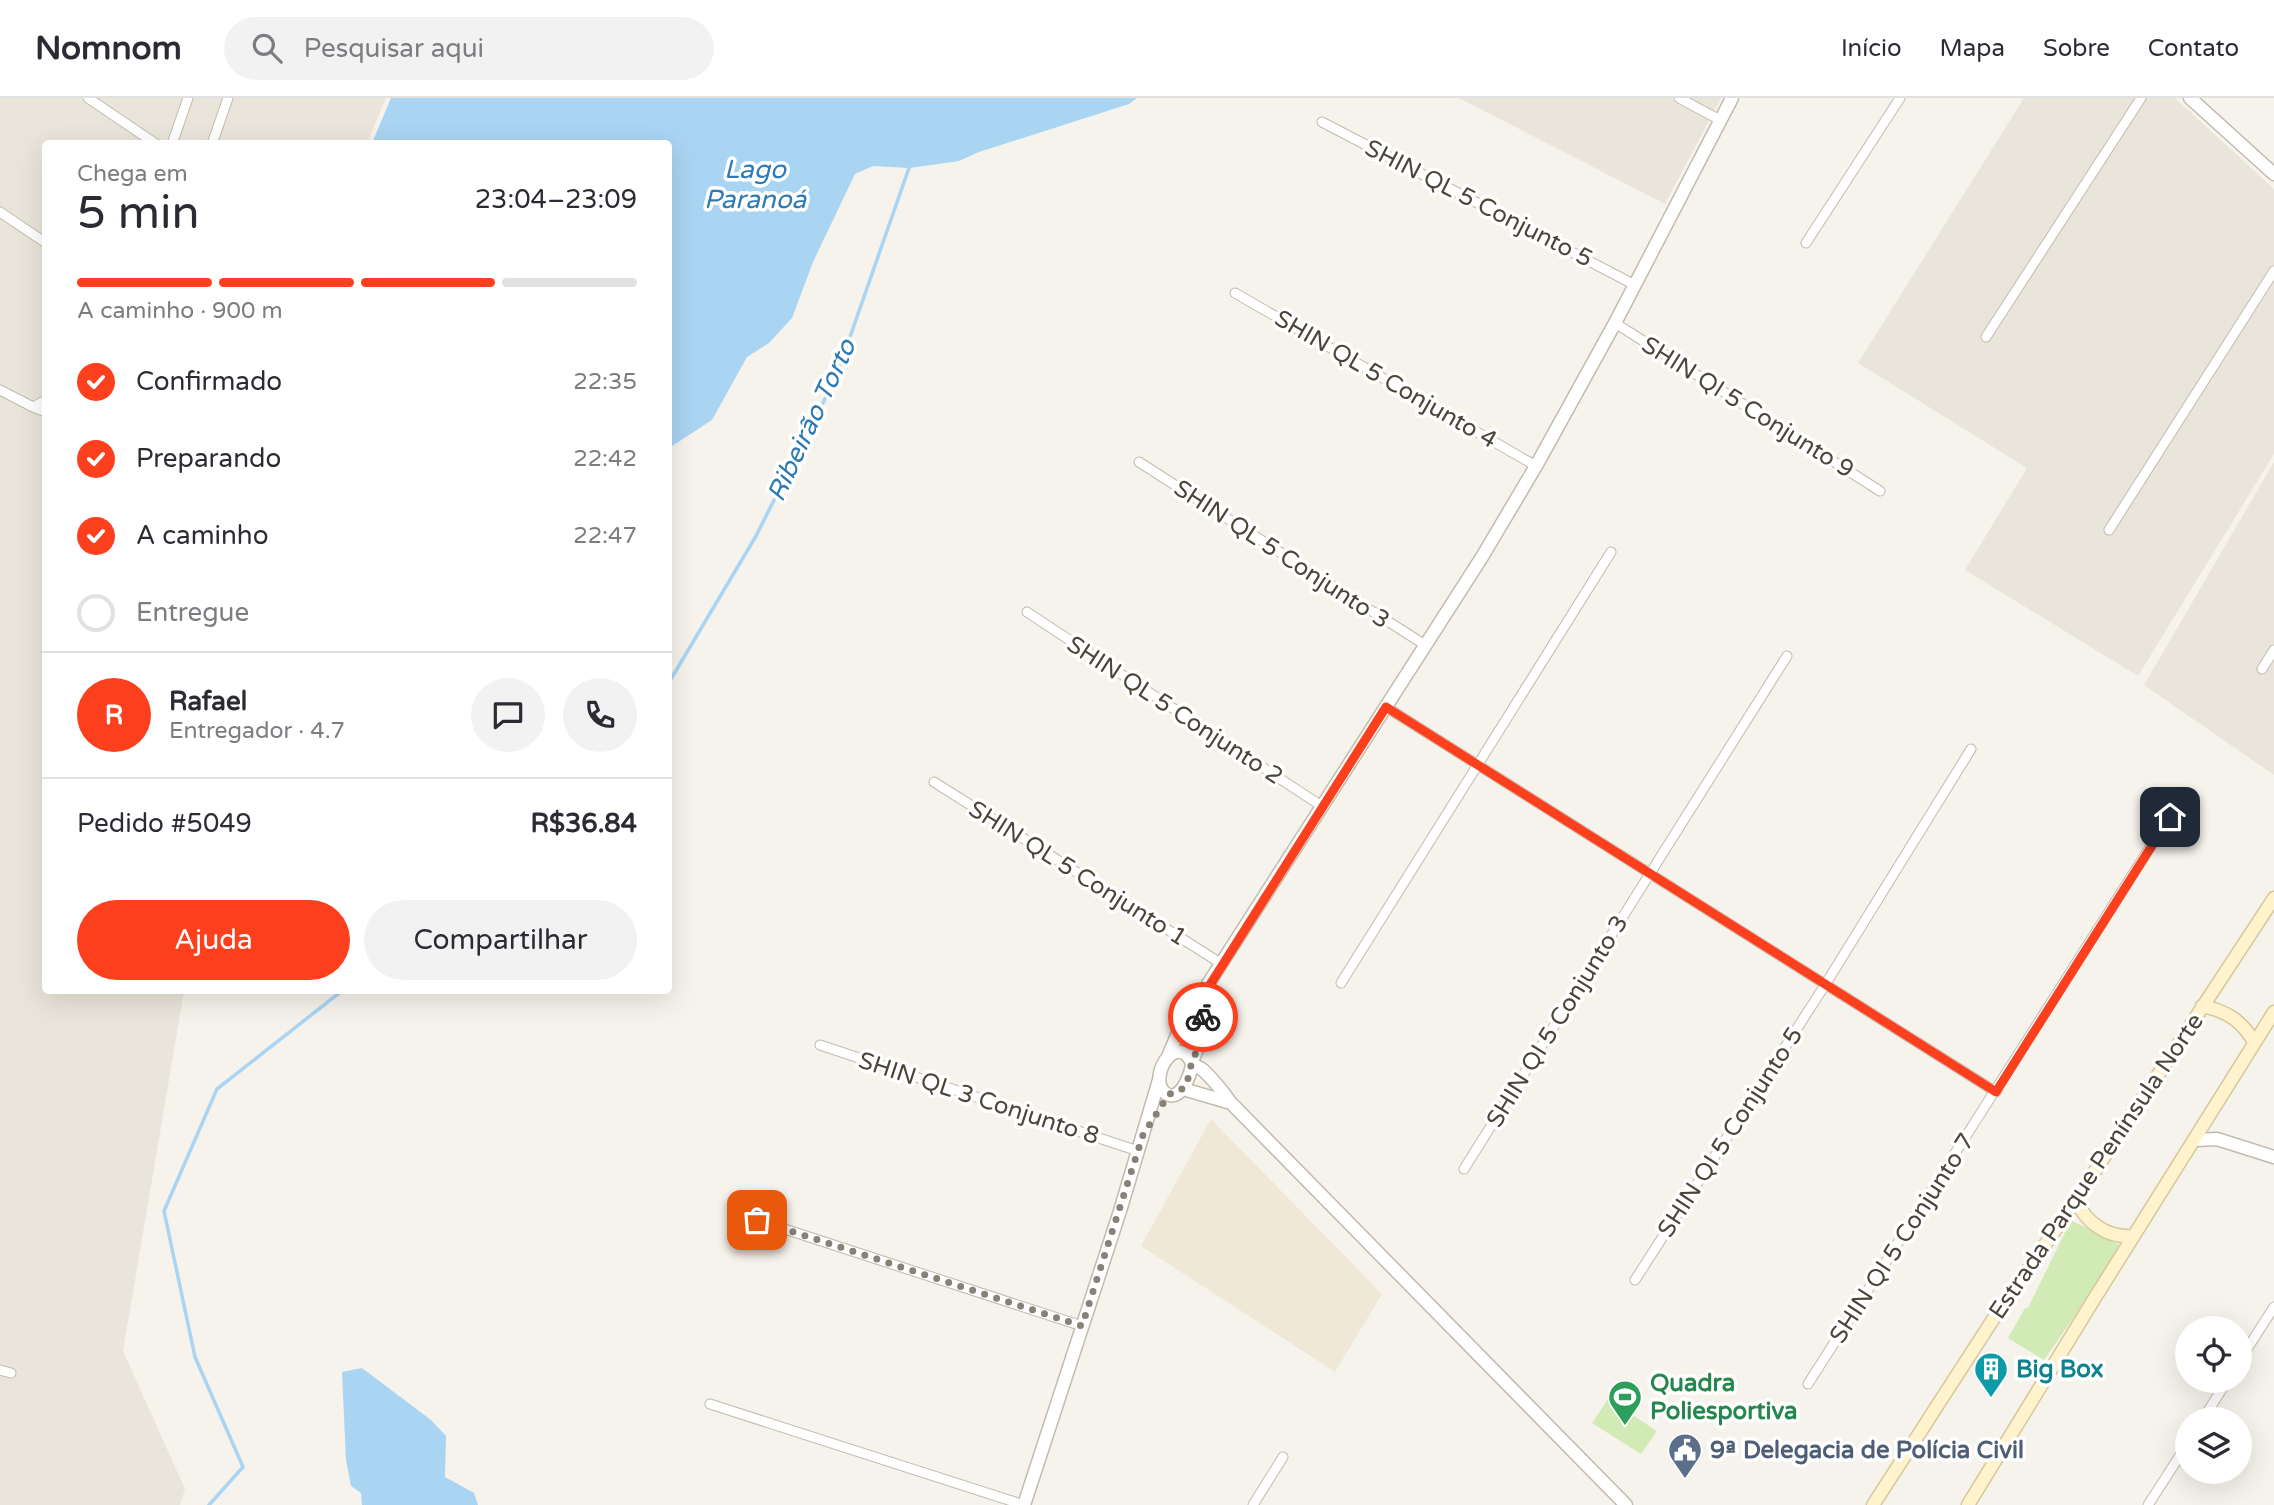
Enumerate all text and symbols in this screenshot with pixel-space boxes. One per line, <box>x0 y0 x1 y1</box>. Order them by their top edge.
search box <box>224 17 714 80</box>
text: Nomnom <box>35 29 182 68</box>
icon: search <box>248 29 286 67</box>
text: Pesquisar aqui <box>304 33 484 64</box>
text: Início <box>1841 34 1902 63</box>
text: Mapa <box>1940 34 2005 63</box>
text: Sobre <box>2043 34 2110 63</box>
text: Contato <box>2148 34 2239 63</box>
street label: SHIN QL 5 Conjunto 5 <box>1360 133 1597 273</box>
water label: Lago Paranoá <box>704 154 808 215</box>
text: Chega em <box>77 160 188 188</box>
text: 23:04–23:09 <box>475 184 637 215</box>
text: 5 min <box>77 186 200 241</box>
text: A caminho · 900 m <box>77 297 283 325</box>
street label: SHIN QL 5 Conjunto 4 <box>1270 304 1502 455</box>
street label: SHIN QI 5 Conjunto 9 <box>1636 330 1859 485</box>
water label: Ribeirão Torto <box>760 333 863 506</box>
icon: check <box>77 363 115 401</box>
text: Confirmado <box>136 366 282 397</box>
text: 22:35 <box>573 368 637 396</box>
icon: check <box>77 440 115 478</box>
text: Preparando <box>136 443 281 474</box>
text: 22:42 <box>573 445 637 473</box>
street label: SHIN QL 5 Conjunto 3 <box>1168 474 1395 635</box>
icon: check <box>77 517 115 555</box>
text: A caminho <box>136 520 268 551</box>
text: 22:47 <box>573 522 637 550</box>
text: Entregue <box>136 597 249 628</box>
street label: SHIN QL 5 Conjunto 2 <box>1061 630 1288 791</box>
button: chat <box>471 678 545 752</box>
button: phone <box>563 678 637 752</box>
text: Rafael <box>169 686 247 717</box>
text: R <box>105 700 123 731</box>
text: Entregador · 4.7 <box>169 717 345 745</box>
pin <box>2140 787 2200 847</box>
street label: SHIN QL 5 Conjunto 1 <box>963 794 1192 952</box>
icon: home <box>2151 798 2189 836</box>
text: Pedido #5049 <box>77 808 252 839</box>
text: R$36.84 <box>531 808 637 839</box>
button: Ajuda <box>77 900 350 980</box>
button: Compartilhar <box>364 900 637 980</box>
street label: SHIN QI 5 Conjunto 3 <box>1480 910 1635 1133</box>
courier <box>1168 982 1238 1052</box>
icon: bike <box>1184 998 1222 1036</box>
street label: Estrada Parque Península Norte <box>1983 1008 2210 1325</box>
street label: SHIN QI 5 Conjunto 5 <box>1652 1022 1809 1243</box>
street label: SHIN QL 3 Conjunto 8 <box>855 1046 1103 1151</box>
street label: SHIN QI 5 Conjunto 7 <box>1824 1128 1981 1349</box>
pin <box>727 1190 787 1250</box>
icon: bag <box>738 1201 776 1239</box>
map controls <box>2175 1316 2252 1484</box>
button: locate <box>2175 1316 2252 1393</box>
building icon: Big Box <box>1972 1350 2010 1399</box>
place label: Big Box <box>2016 1355 2104 1384</box>
place label: Quadra Poliesportiva <box>1650 1369 1798 1426</box>
sports icon: Quadra Poliesportiva <box>1606 1378 1644 1427</box>
button: layers <box>2175 1407 2252 1484</box>
public building icon: 9ª Delegacia de Polícia Civil <box>1666 1431 1704 1480</box>
place label: 9ª Delegacia de Polícia Civil <box>1710 1436 2024 1465</box>

